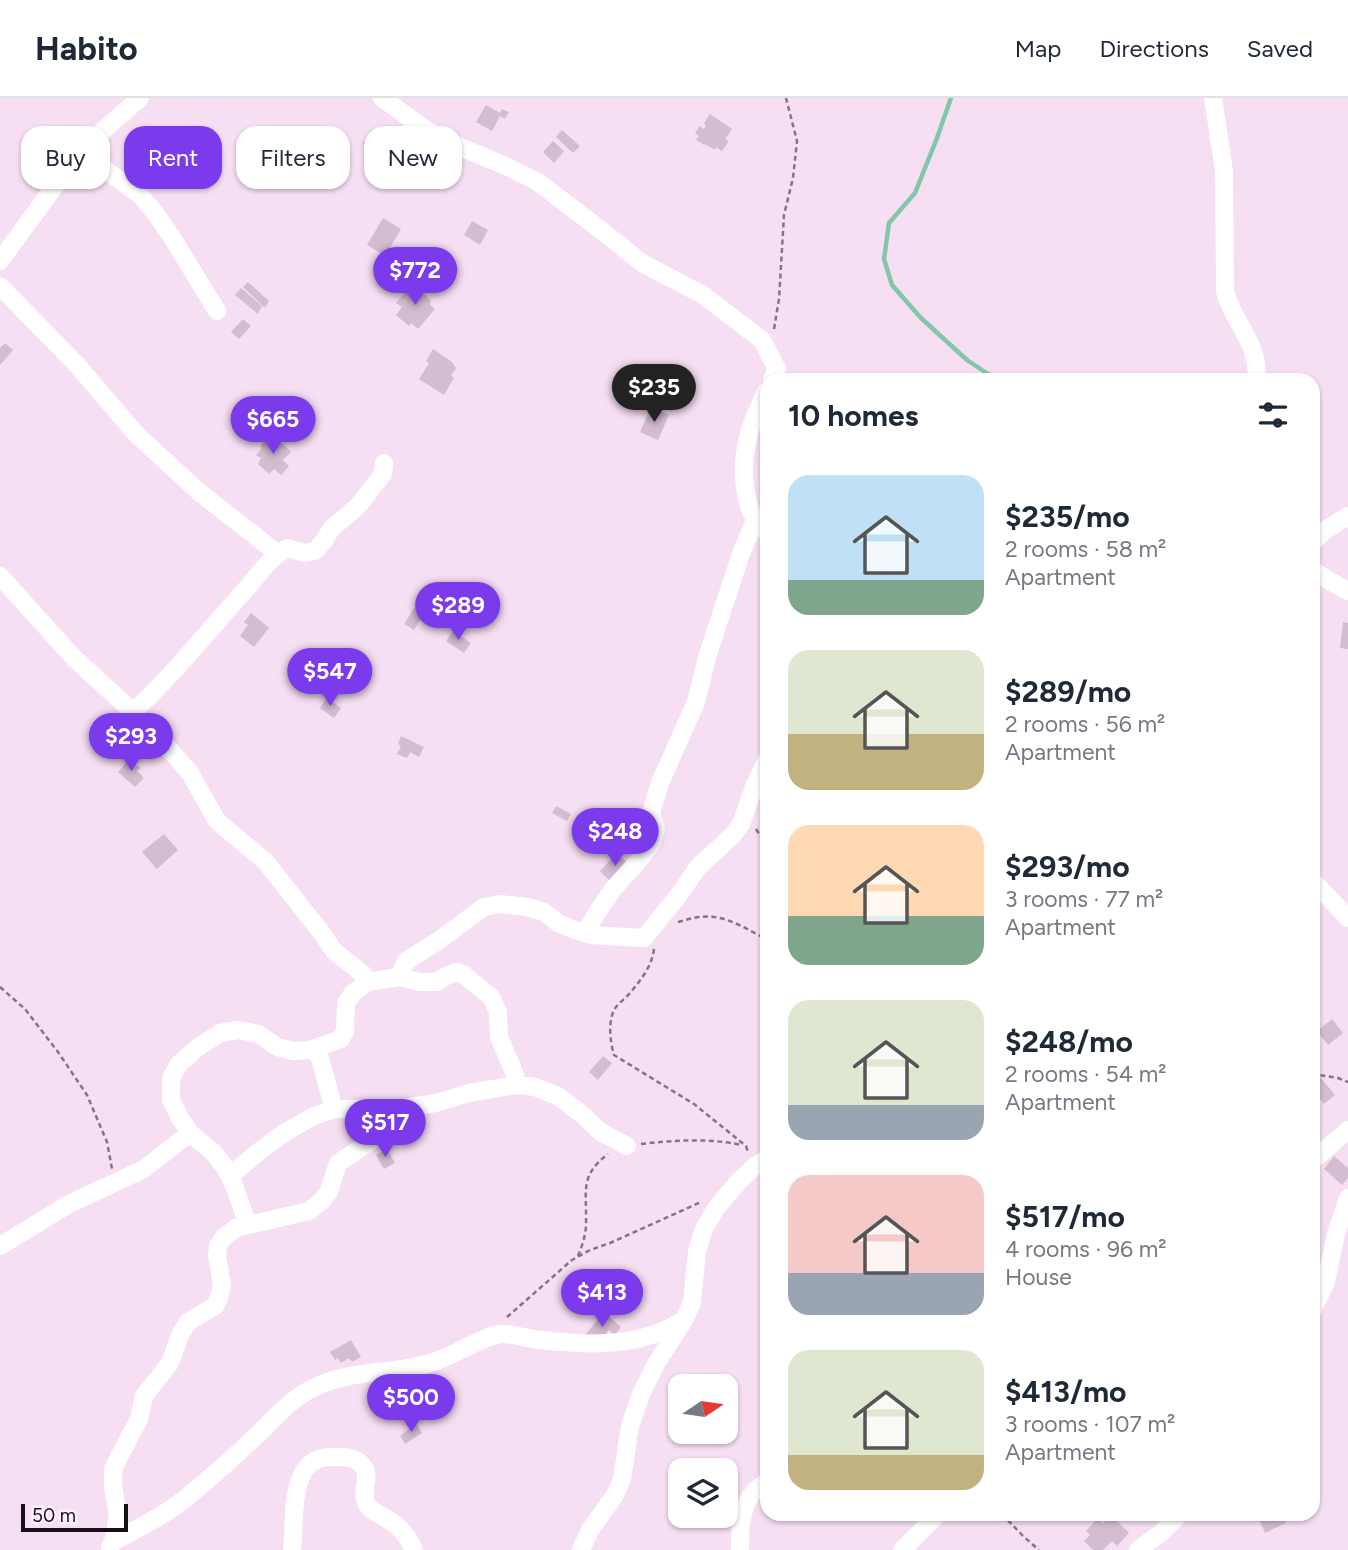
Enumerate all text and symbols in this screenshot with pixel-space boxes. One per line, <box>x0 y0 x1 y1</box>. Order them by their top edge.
text: Habito <box>35 29 138 68</box>
text: Map <box>1015 34 1061 63</box>
text: Directions <box>1099 34 1209 63</box>
text: Saved <box>1247 34 1313 63</box>
chip: Buy <box>21 126 110 189</box>
chip: Rent <box>124 126 222 189</box>
chip: Filters <box>236 126 350 189</box>
chip: New <box>364 126 462 189</box>
pin: $772 <box>374 248 456 307</box>
text: $772 <box>389 256 441 284</box>
pin: $235 <box>613 364 695 424</box>
text: $235 <box>628 373 680 401</box>
pin: $665 <box>232 396 314 456</box>
icon: filters <box>1254 396 1292 434</box>
text: 10 homes <box>788 397 919 434</box>
text: $665 <box>247 405 299 433</box>
text: $235/mo <box>1005 498 1130 535</box>
icon: home <box>844 503 928 587</box>
text: 2 rooms · 58 m² <box>1005 535 1166 563</box>
text: Apartment <box>1005 563 1116 591</box>
pin: $289 <box>417 582 499 642</box>
text: $289 <box>431 591 485 619</box>
pin: $547 <box>289 648 371 708</box>
text: $547 <box>303 657 357 685</box>
text: $289/mo <box>1005 673 1131 710</box>
icon: home <box>844 678 928 762</box>
text: 2 rooms · 56 m² <box>1005 710 1165 738</box>
pin: $293 <box>90 714 172 773</box>
text: $293 <box>105 722 157 750</box>
text: Apartment <box>1005 738 1116 766</box>
pin: $248 <box>574 808 656 868</box>
text: $248 <box>588 817 642 845</box>
text: $293/mo <box>1005 848 1130 885</box>
icon: home <box>844 853 928 937</box>
text: 3 rooms · 77 m² <box>1005 885 1163 913</box>
text: Apartment <box>1005 913 1116 941</box>
text: $248/mo <box>1005 1023 1133 1060</box>
icon: home <box>844 1028 928 1112</box>
text: 2 rooms · 54 m² <box>1005 1060 1167 1088</box>
text: Apartment <box>1005 1088 1116 1116</box>
pin: $517 <box>344 1100 426 1159</box>
text: $517 <box>361 1108 409 1136</box>
text: $517/mo <box>1005 1198 1125 1235</box>
icon: home <box>844 1203 928 1287</box>
text: 4 rooms · 96 m² <box>1005 1235 1167 1263</box>
text: House <box>1005 1263 1072 1291</box>
pin: $413 <box>561 1270 643 1329</box>
text: $413 <box>577 1278 627 1306</box>
text: $413/mo <box>1005 1373 1127 1410</box>
pin: $500 <box>370 1374 452 1434</box>
north arrow <box>668 1374 738 1444</box>
map controls <box>668 1374 738 1528</box>
icon: home <box>844 1378 928 1462</box>
text: $500 <box>383 1383 439 1411</box>
text: 3 rooms · 107 m² <box>1005 1410 1175 1438</box>
text: Apartment <box>1005 1438 1116 1466</box>
button: layers <box>668 1458 738 1528</box>
scale bar <box>21 1501 128 1533</box>
text: 50 m <box>32 1504 76 1527</box>

